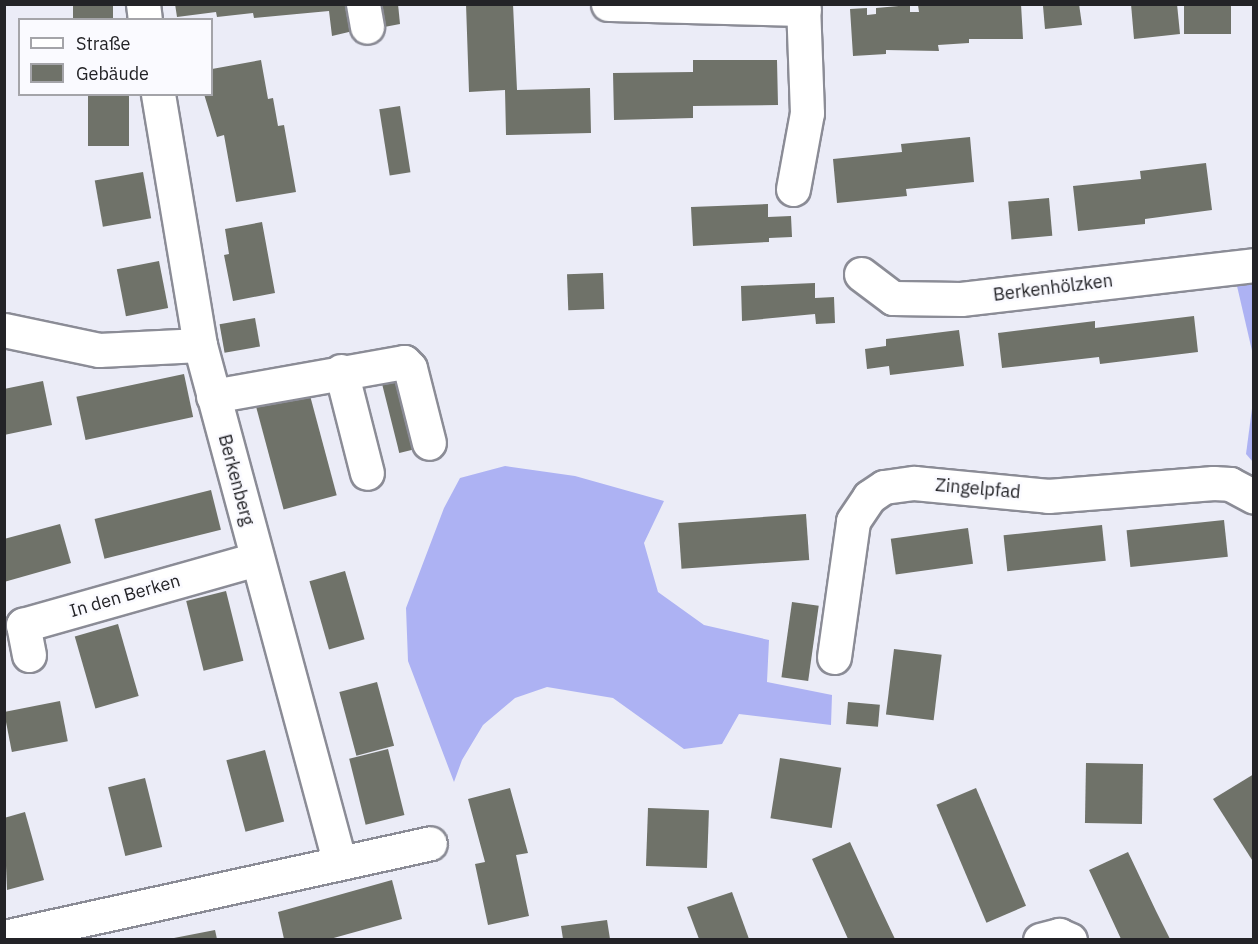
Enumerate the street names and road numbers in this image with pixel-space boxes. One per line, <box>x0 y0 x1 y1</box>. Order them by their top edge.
street label: Berkenhölzken <box>992 270 1114 306</box>
street label: Berkenberg <box>213 432 259 528</box>
street label: Zingelpfad <box>934 475 1022 503</box>
street label: In den Berken <box>67 570 183 622</box>

